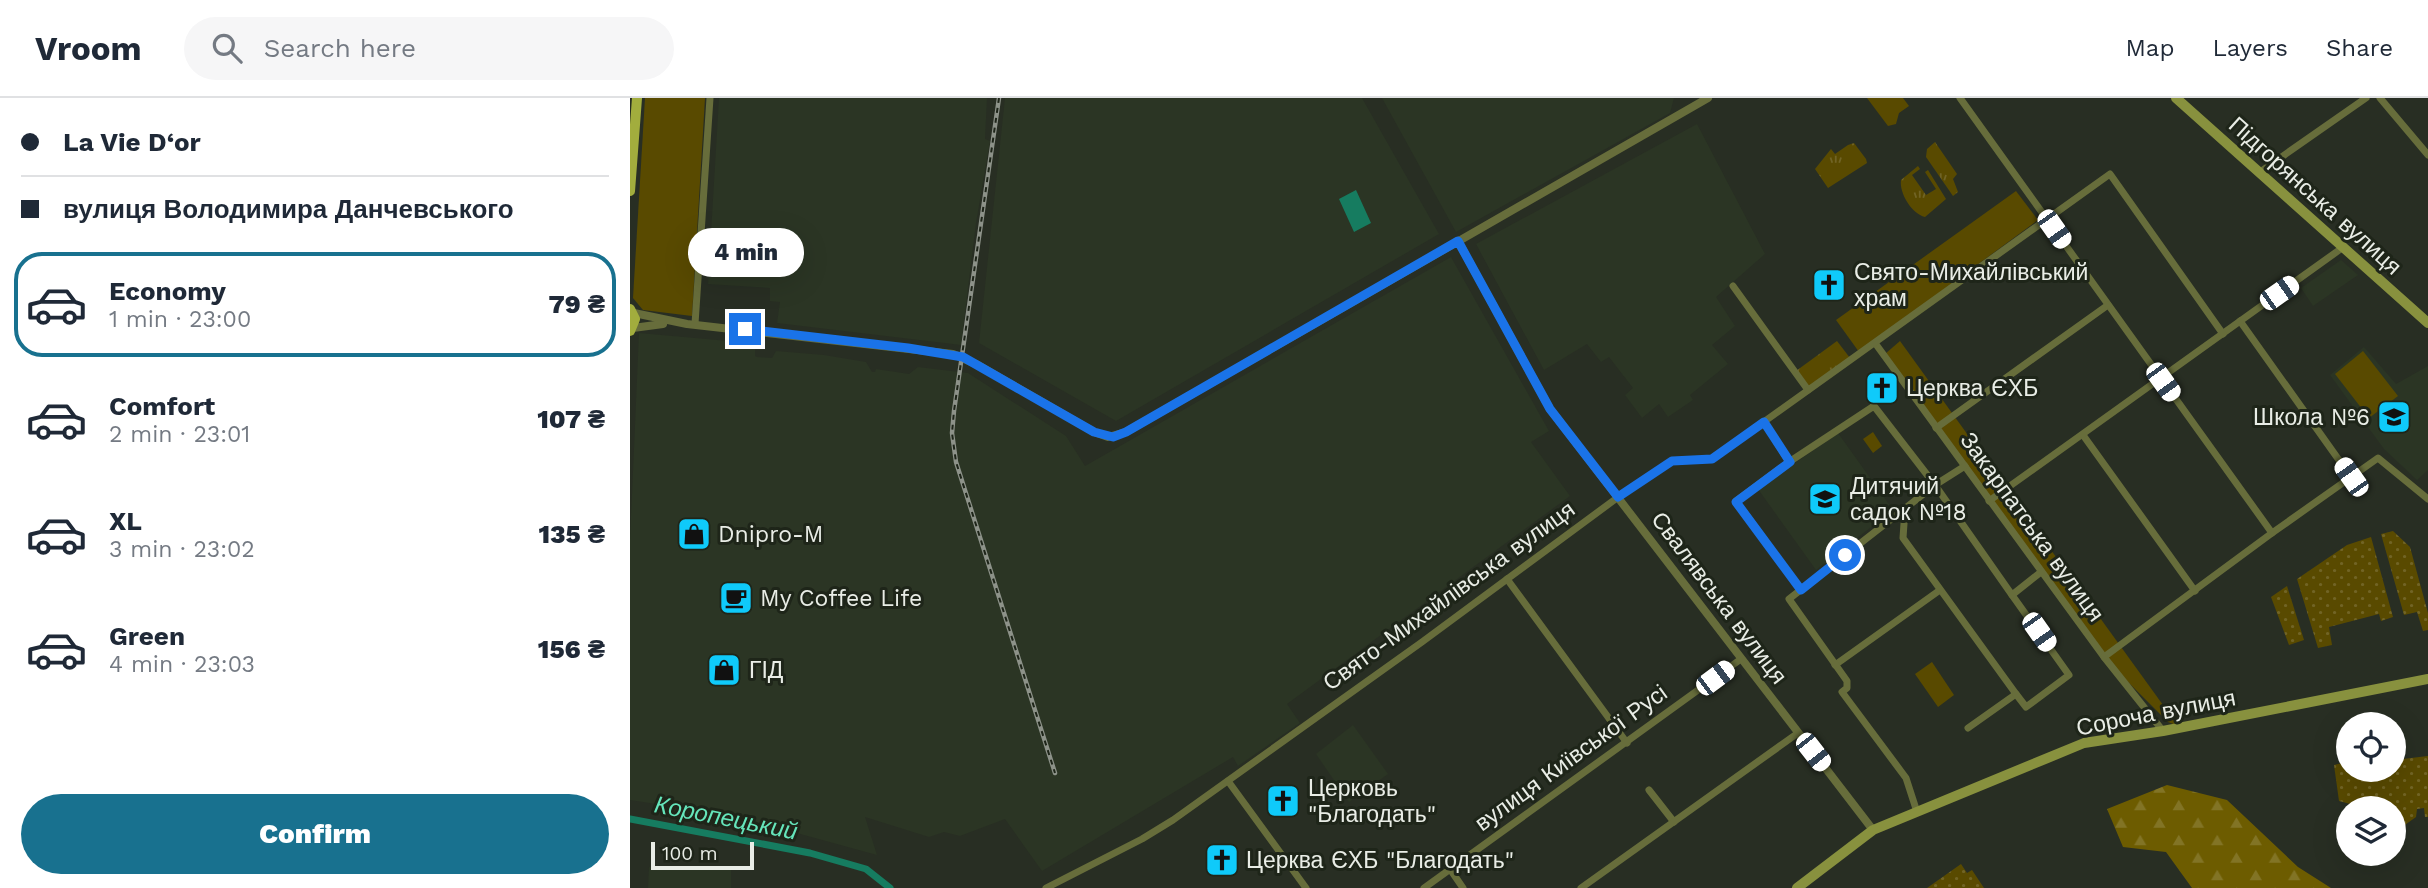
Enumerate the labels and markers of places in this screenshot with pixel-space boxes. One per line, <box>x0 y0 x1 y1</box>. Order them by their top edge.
place label: Свято-Михайлівський храм <box>1854 259 2088 312</box>
church icon: Свято-Михайлівський храм <box>1810 266 1848 304</box>
church icon: Церква ЄХБ <box>1863 369 1901 407</box>
place label: Церква ЄХБ <box>1906 375 2038 402</box>
school or university icon: Школа №6 <box>2375 398 2413 436</box>
place label: Школа №6 <box>2253 404 2370 431</box>
place label: Дитячий садок №18 <box>1850 473 1967 526</box>
school or university icon: Дитячий садок №18 <box>1806 480 1844 518</box>
shop icon: Dnipro-M <box>675 515 713 553</box>
place label: Dnipro-M <box>718 521 823 548</box>
cafe icon: My Coffee Life <box>717 579 755 617</box>
place label: My Coffee Life <box>760 585 922 612</box>
shop icon: ГІД <box>705 651 743 689</box>
place label: ГІД <box>749 657 784 684</box>
place label: Церковь "Благодать" <box>1308 775 1436 828</box>
church icon: Церковь "Благодать" <box>1264 782 1302 820</box>
church icon: Церква ЄХБ "Благодать" <box>1203 841 1241 879</box>
place label: Церква ЄХБ "Благодать" <box>1246 847 1514 874</box>

